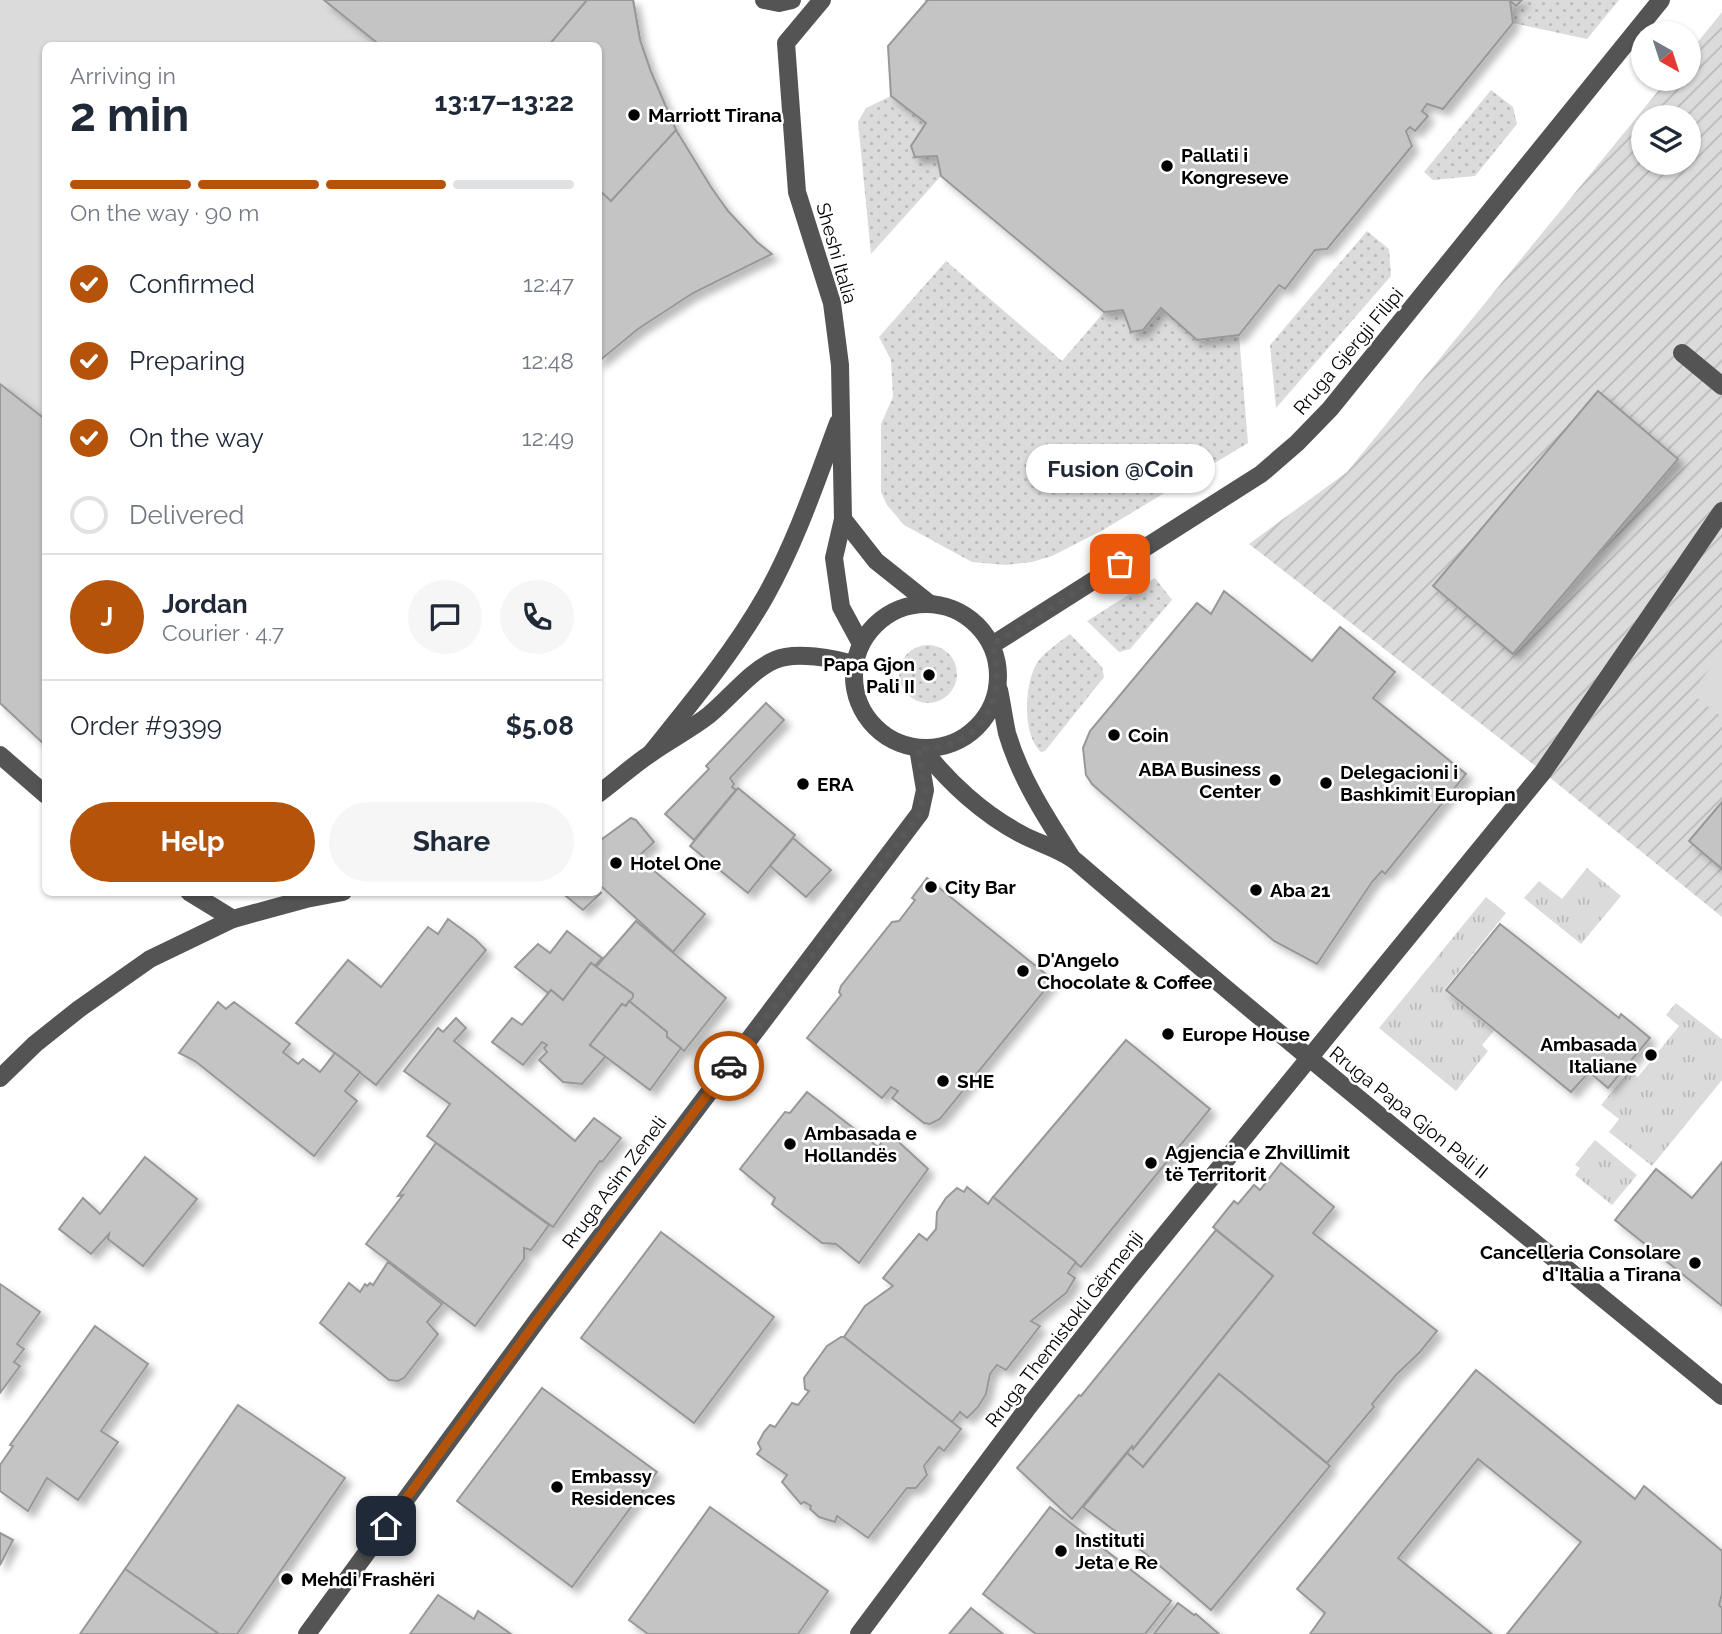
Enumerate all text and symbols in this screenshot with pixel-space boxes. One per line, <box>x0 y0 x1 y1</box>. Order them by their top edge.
north arrow <box>1631 21 1701 91</box>
map controls <box>1631 21 1701 175</box>
text: Arriving in <box>70 62 176 89</box>
text: 13:17–13:22 <box>435 87 574 117</box>
text: 2 min <box>70 88 189 142</box>
place label: Marriott Tirana <box>648 104 782 126</box>
button: layers <box>1631 105 1701 175</box>
marker: Marriott Tirana <box>626 107 642 123</box>
place label: Pallati i Kongreseve <box>1181 144 1289 188</box>
marker: Pallati i Kongreseve <box>1159 158 1175 174</box>
text: On the way · 90 m <box>70 199 259 226</box>
street label: Sheshi Italia <box>812 200 862 306</box>
icon: check <box>70 265 108 303</box>
text: Confirmed <box>129 269 255 299</box>
text: 12:47 <box>523 270 574 297</box>
street label: Rruga Gjergji Filipi <box>1289 283 1407 419</box>
icon: check <box>70 342 108 380</box>
text: Preparing <box>129 346 245 376</box>
text: 12:48 <box>522 347 574 374</box>
icon: check <box>70 419 108 457</box>
text: On the way <box>129 423 264 453</box>
text: 12:49 <box>522 424 574 451</box>
callout: Fusion @Coin <box>1026 445 1214 494</box>
text: Fusion @Coin <box>1047 455 1194 482</box>
text: Delivered <box>129 500 244 530</box>
pin <box>1090 534 1150 594</box>
icon: bag <box>1101 545 1139 583</box>
button: chat <box>408 580 482 654</box>
button: phone <box>500 580 574 654</box>
text: Jordan <box>162 589 248 619</box>
text: J <box>101 602 113 632</box>
text: Courier · 4.7 <box>162 619 284 646</box>
place label: Papa Gjon Pali II <box>823 653 915 697</box>
marker: Papa Gjon Pali II <box>921 667 937 683</box>
text: Order #9399 <box>70 711 222 741</box>
text: $5.08 <box>506 711 574 741</box>
place label: Coin <box>1128 724 1169 746</box>
marker: Coin <box>1106 727 1122 743</box>
place label: ABA Business Center <box>1138 758 1262 802</box>
place label: Delegacioni i Bashkimit Europian <box>1340 761 1516 805</box>
marker: ABA Business Center <box>1267 772 1283 788</box>
place label: ERA <box>817 773 854 795</box>
marker: Delegacioni i Bashkimit Europian <box>1318 775 1334 791</box>
marker: ERA <box>795 776 811 792</box>
button: Help <box>70 802 315 882</box>
button: Share <box>329 802 574 882</box>
place label: Hotel One <box>630 852 721 874</box>
marker: Hotel One <box>608 855 624 871</box>
place label: City Bar <box>945 876 1016 898</box>
marker: City Bar <box>923 879 939 895</box>
place label: Aba 21 <box>1270 879 1330 901</box>
marker: Aba 21 <box>1248 882 1264 898</box>
place label: D'Angelo Chocolate & Coffee <box>1037 949 1212 993</box>
marker: D'Angelo Chocolate & Coffee <box>1015 963 1031 979</box>
place label: Europe House <box>1182 1023 1310 1045</box>
marker: Europe House <box>1160 1026 1176 1042</box>
courier <box>694 1031 764 1101</box>
place label: Ambasada Italiane <box>1540 1033 1637 1077</box>
street label: Rruga Papa Gjon Pali II <box>1326 1041 1492 1183</box>
icon: car <box>710 1047 748 1085</box>
marker: Ambasada Italiane <box>1643 1047 1659 1063</box>
place label: SHE <box>957 1070 994 1092</box>
marker: SHE <box>935 1073 951 1089</box>
street label: Rruga Asim Zeneli <box>557 1112 671 1252</box>
place label: Ambasada e Hollandës <box>804 1122 917 1166</box>
marker: Ambasada e Hollandës <box>782 1136 798 1152</box>
place label: Agjencia e Zhvillimit të Territorit <box>1165 1141 1351 1185</box>
marker: Agjencia e Zhvillimit të Territorit <box>1143 1155 1159 1171</box>
street label: Rruga Themistokli Gërmenji <box>981 1227 1147 1431</box>
place label: Cancelleria Consolare d'Italia a Tirana <box>1480 1241 1681 1285</box>
marker: Cancelleria Consolare d'Italia a Tirana <box>1687 1255 1703 1271</box>
place label: Embassy Residences <box>571 1465 675 1509</box>
marker: Embassy Residences <box>549 1479 565 1495</box>
pin <box>356 1496 416 1556</box>
icon: home <box>367 1507 405 1545</box>
place label: Instituti Jeta e Re <box>1075 1529 1158 1573</box>
marker: Instituti Jeta e Re <box>1053 1543 1069 1559</box>
place label: Mehdi Frashëri <box>301 1568 435 1590</box>
marker: Mehdi Frashëri <box>279 1571 295 1587</box>

